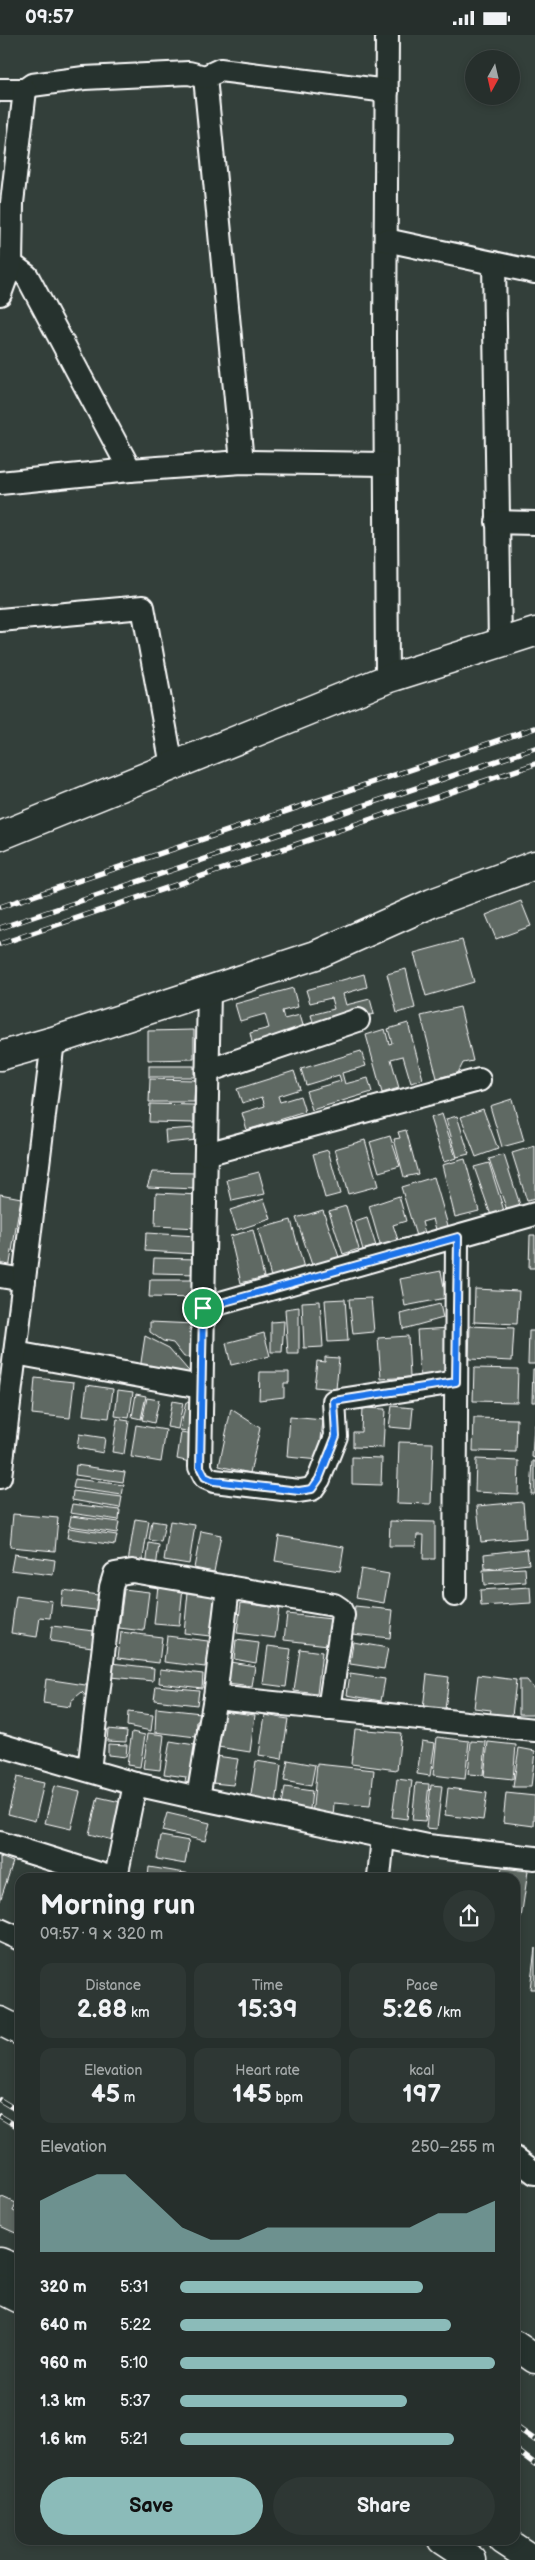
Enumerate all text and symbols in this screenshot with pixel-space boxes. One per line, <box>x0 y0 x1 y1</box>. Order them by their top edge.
text: 09:57 <box>25 6 74 29</box>
north arrow <box>465 50 520 105</box>
map controls <box>465 50 520 105</box>
pin <box>182 1287 224 1329</box>
icon: arrive <box>189 1294 217 1322</box>
text: Morning run <box>40 1889 195 1922</box>
button: share <box>443 1890 495 1942</box>
text: 09:57 · 9 × 320 m <box>40 1925 163 1944</box>
text: Distance <box>85 1977 141 1994</box>
text: Time <box>252 1977 283 1994</box>
text: Pace <box>406 1977 438 1994</box>
text: 2.88 <box>77 1994 127 2025</box>
text: 15:39 <box>237 1994 298 2025</box>
text: 5:26 <box>382 1994 433 2025</box>
text: km <box>127 2004 150 2021</box>
text: /km <box>433 2004 461 2021</box>
text: Elevation <box>84 2062 142 2079</box>
text: Heart rate <box>235 2062 300 2079</box>
text: kcal <box>409 2062 434 2079</box>
text: 45 <box>91 2079 120 2110</box>
text: 145 <box>232 2079 272 2110</box>
text: 197 <box>402 2079 441 2110</box>
text: m <box>120 2089 135 2106</box>
text: bpm <box>272 2089 303 2106</box>
text: Elevation <box>40 2138 107 2157</box>
text: 250–255 m <box>411 2138 495 2157</box>
text: 320 m <box>40 2278 87 2297</box>
text: 5:31 <box>120 2278 148 2297</box>
text: 640 m <box>40 2316 87 2335</box>
text: 5:22 <box>120 2316 151 2335</box>
text: 960 m <box>40 2354 87 2373</box>
text: 5:10 <box>120 2354 148 2373</box>
text: 1.3 km <box>40 2392 86 2411</box>
text: 5:37 <box>120 2392 150 2411</box>
text: 1.6 km <box>40 2430 86 2449</box>
text: 5:21 <box>120 2430 148 2449</box>
button: Save <box>40 2477 263 2535</box>
button: Share <box>273 2477 495 2535</box>

